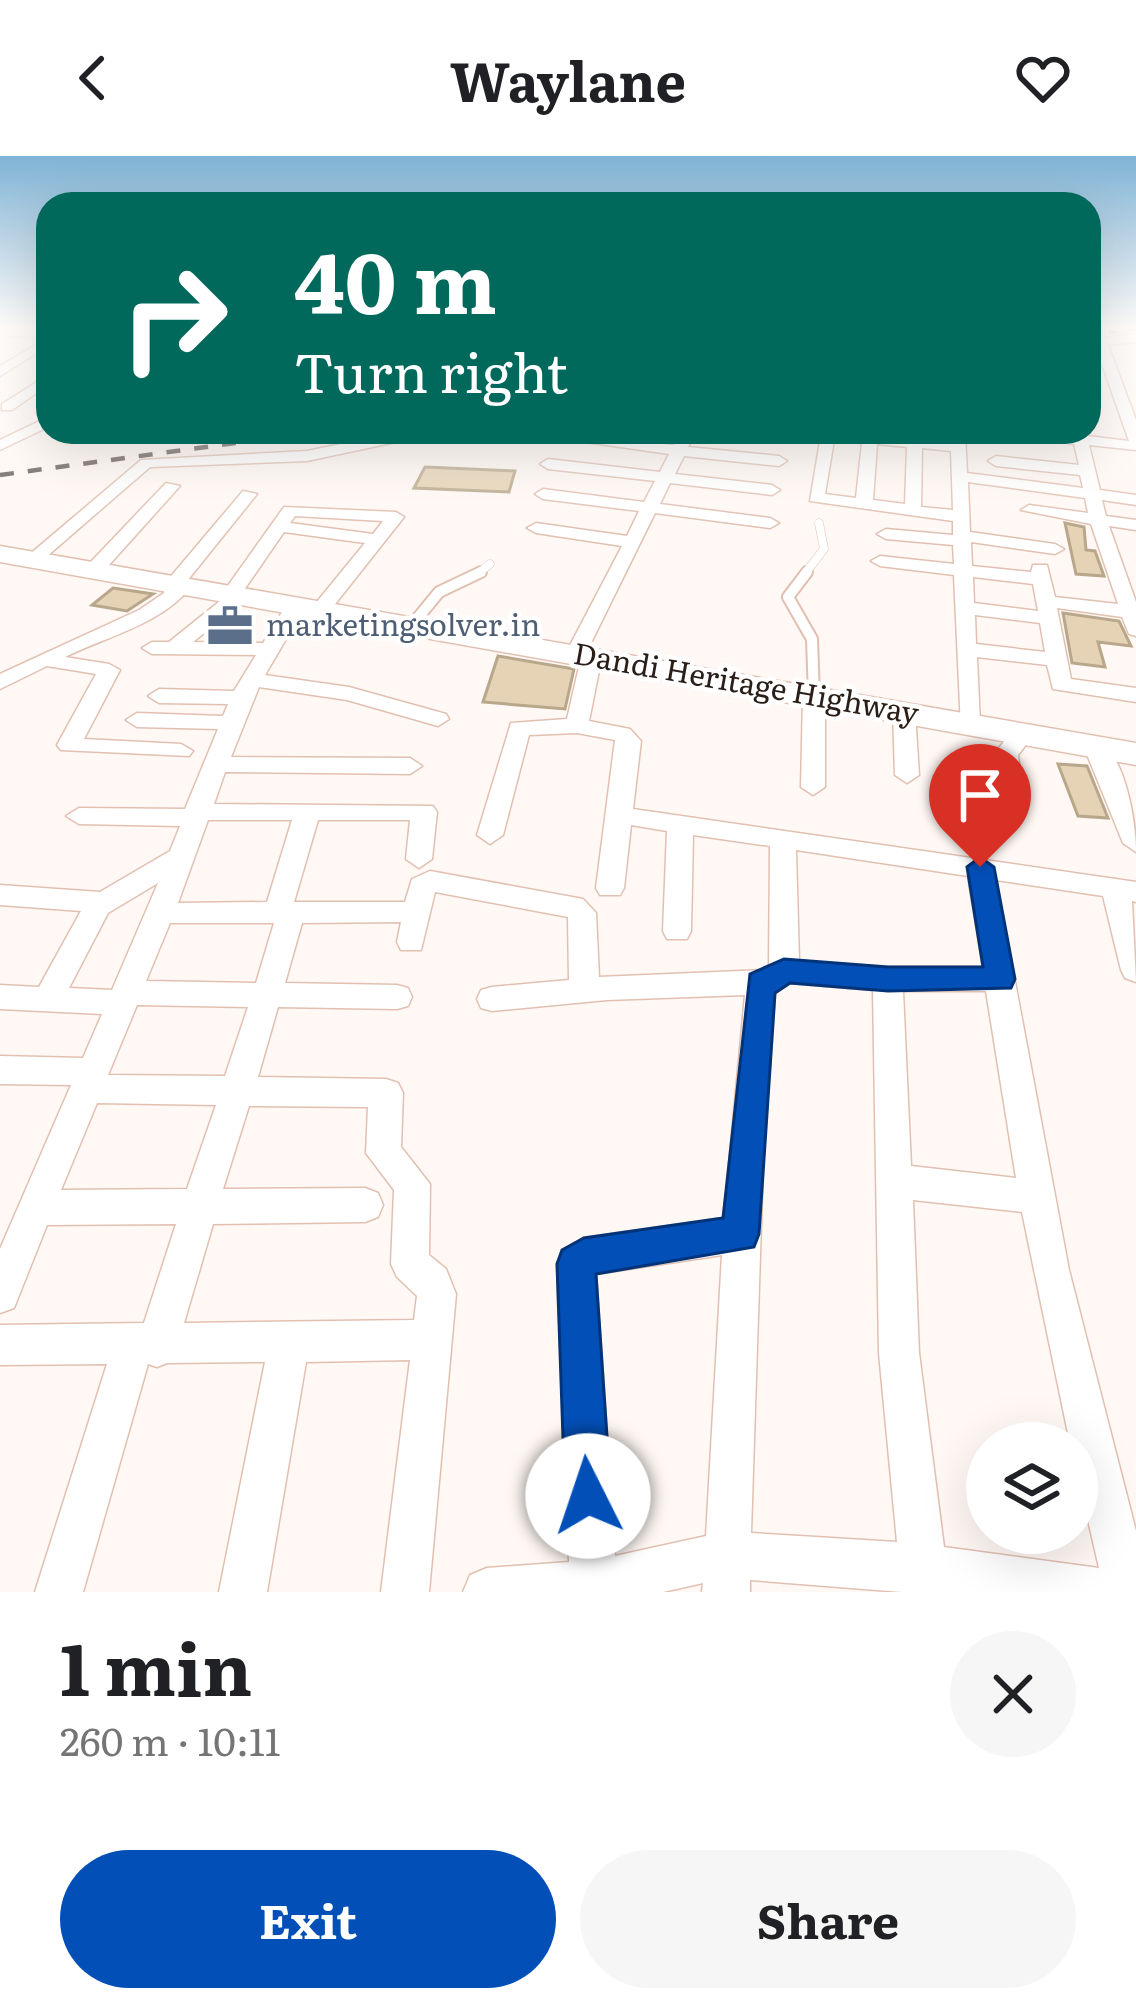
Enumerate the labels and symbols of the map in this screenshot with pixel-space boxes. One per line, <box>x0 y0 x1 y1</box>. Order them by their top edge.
office icon: marketingsolver.in <box>205 601 255 651</box>
place label: marketingsolver.in <box>266 601 540 645</box>
street label: Dandi Heritage Highway <box>571 629 923 733</box>
pin <box>929 744 1031 867</box>
position arrow <box>525 1433 651 1559</box>

